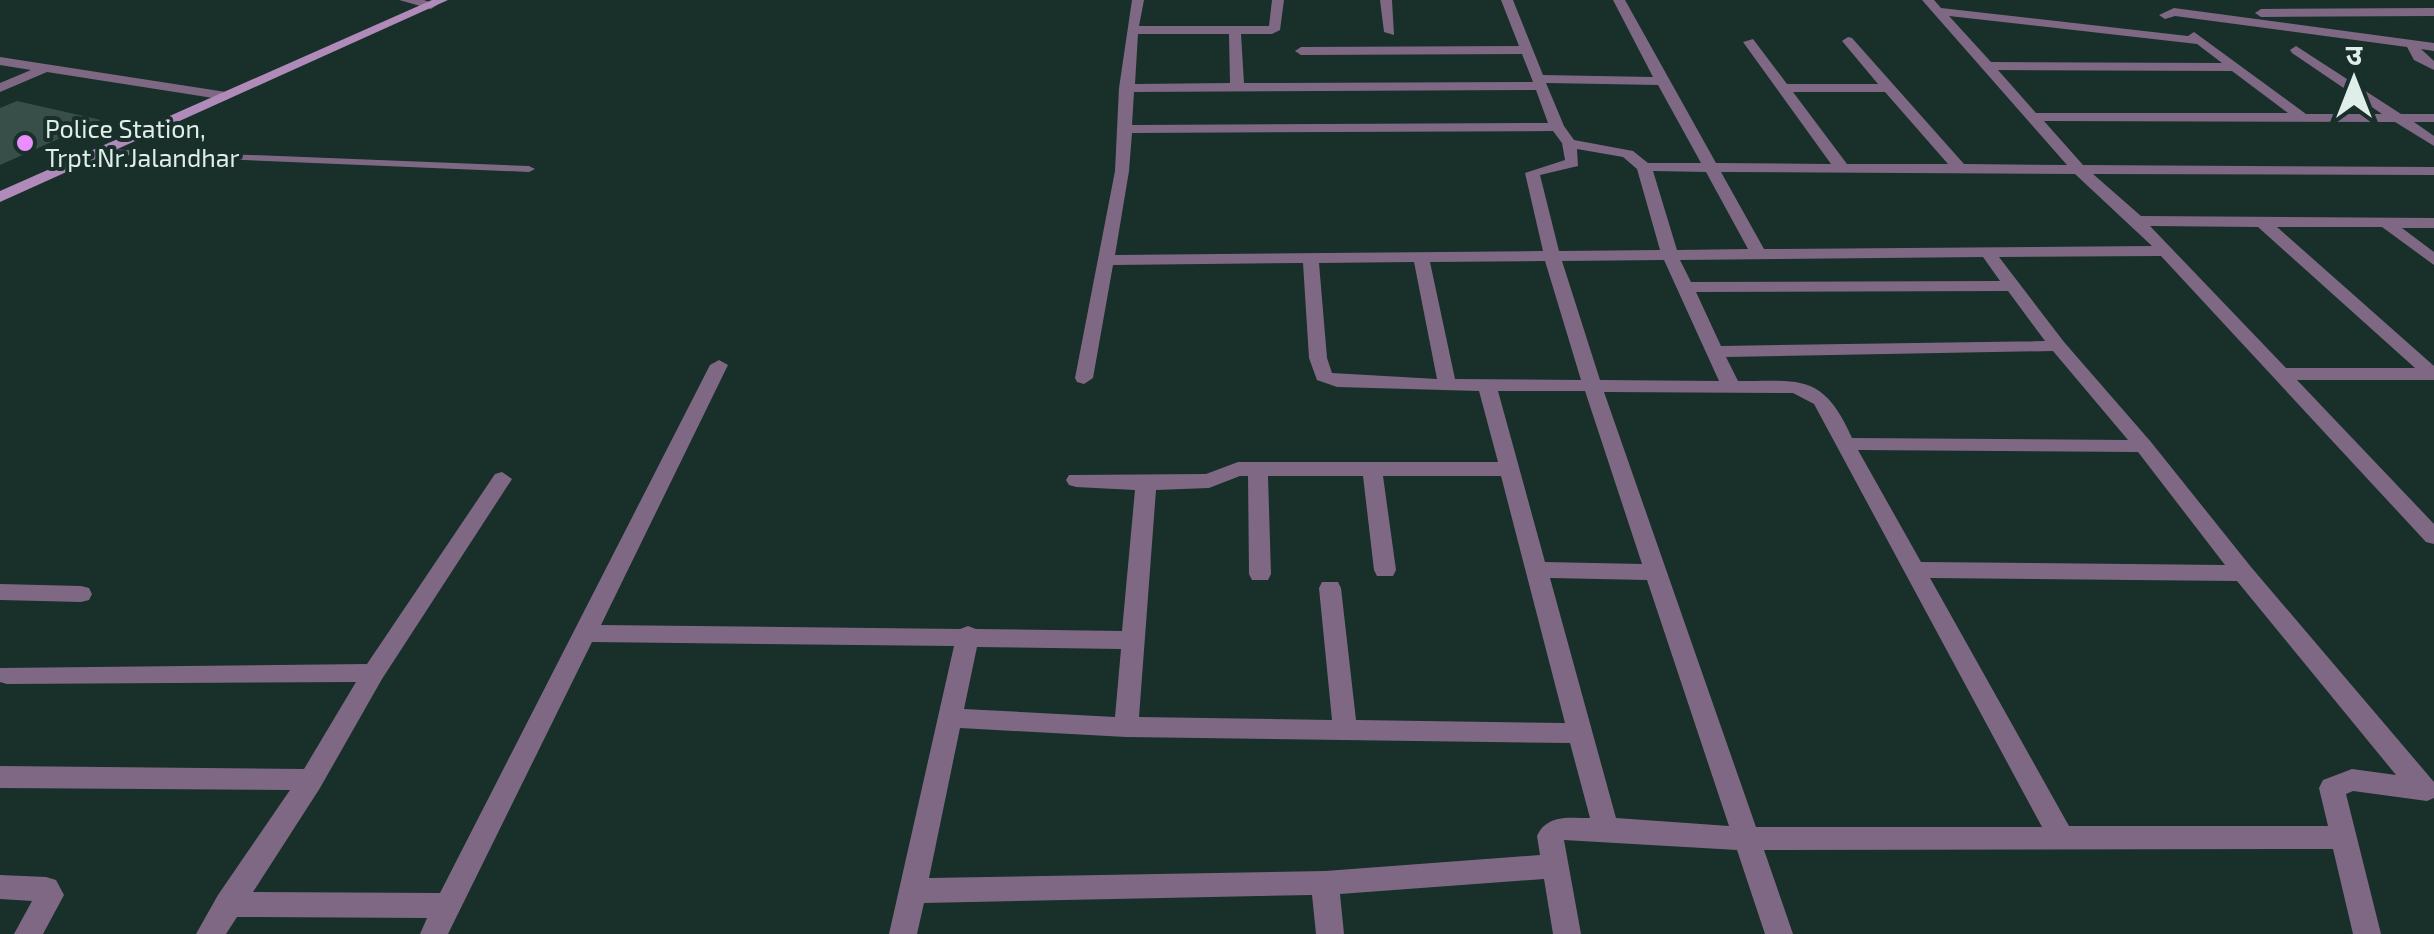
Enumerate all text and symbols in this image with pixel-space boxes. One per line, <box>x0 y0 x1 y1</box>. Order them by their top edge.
north arrow <box>2304 30 2404 130</box>
text: उ <box>2346 37 2363 71</box>
place label: Police Station, Trpt.Nr.Jalandhar <box>45 113 239 172</box>
marker: Police Station, Trpt.Nr.Jalandhar <box>14 132 36 154</box>

